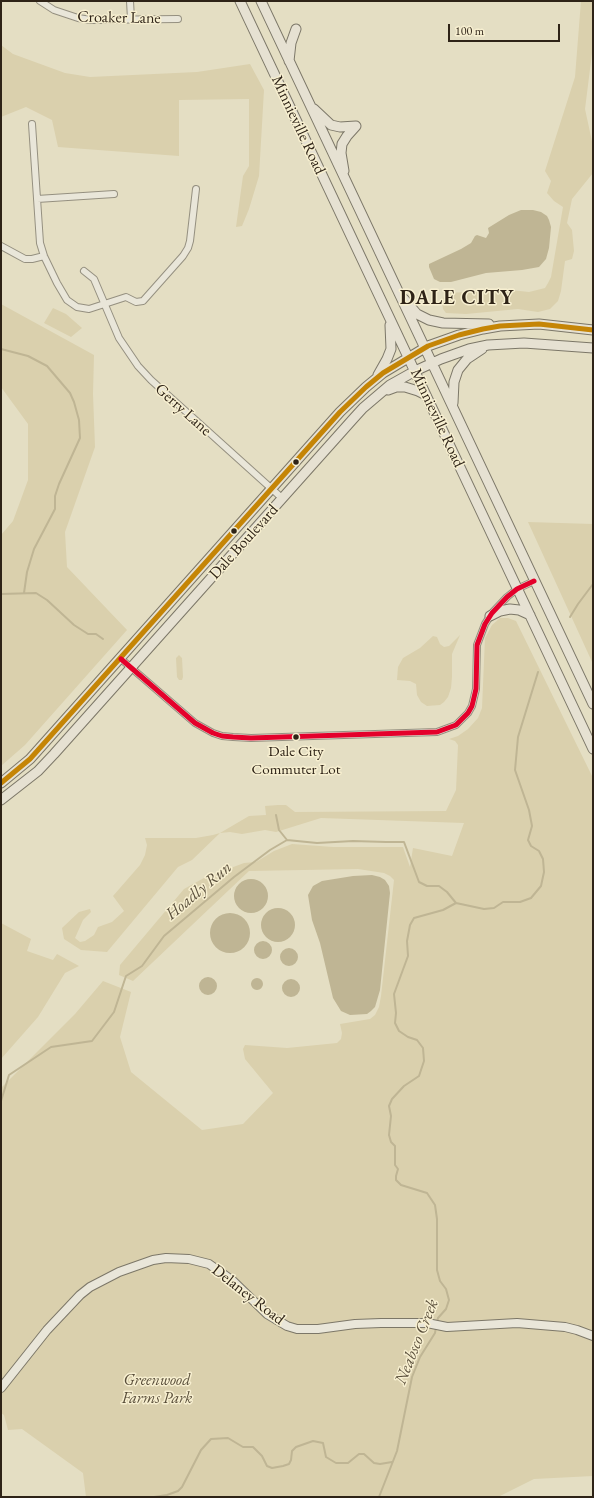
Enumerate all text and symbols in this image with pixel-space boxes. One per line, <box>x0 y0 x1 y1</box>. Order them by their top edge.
street label: Croaker Lane <box>77 8 161 28</box>
scale bar <box>450 16 562 42</box>
text: 100 m <box>455 23 484 39</box>
street label: Minnieville Road <box>267 72 329 178</box>
district label: DALE CITY <box>400 287 514 311</box>
street label: Minnieville Road <box>406 365 468 471</box>
street label: Gerry Lane <box>151 380 215 440</box>
unlabelled marker <box>291 457 301 467</box>
street label: Dale Boulevard <box>205 501 283 583</box>
unlabelled marker <box>229 526 239 536</box>
marker: Dale City Commuter Lot <box>291 732 301 742</box>
place label: Dale City Commuter Lot <box>252 743 340 778</box>
water label: Hoadly Run <box>162 857 236 925</box>
street label: Delaney Road <box>208 1261 288 1329</box>
water label: Neabsco Creek <box>391 1296 443 1388</box>
park label: Greenwood Farms Park <box>122 1371 192 1409</box>

